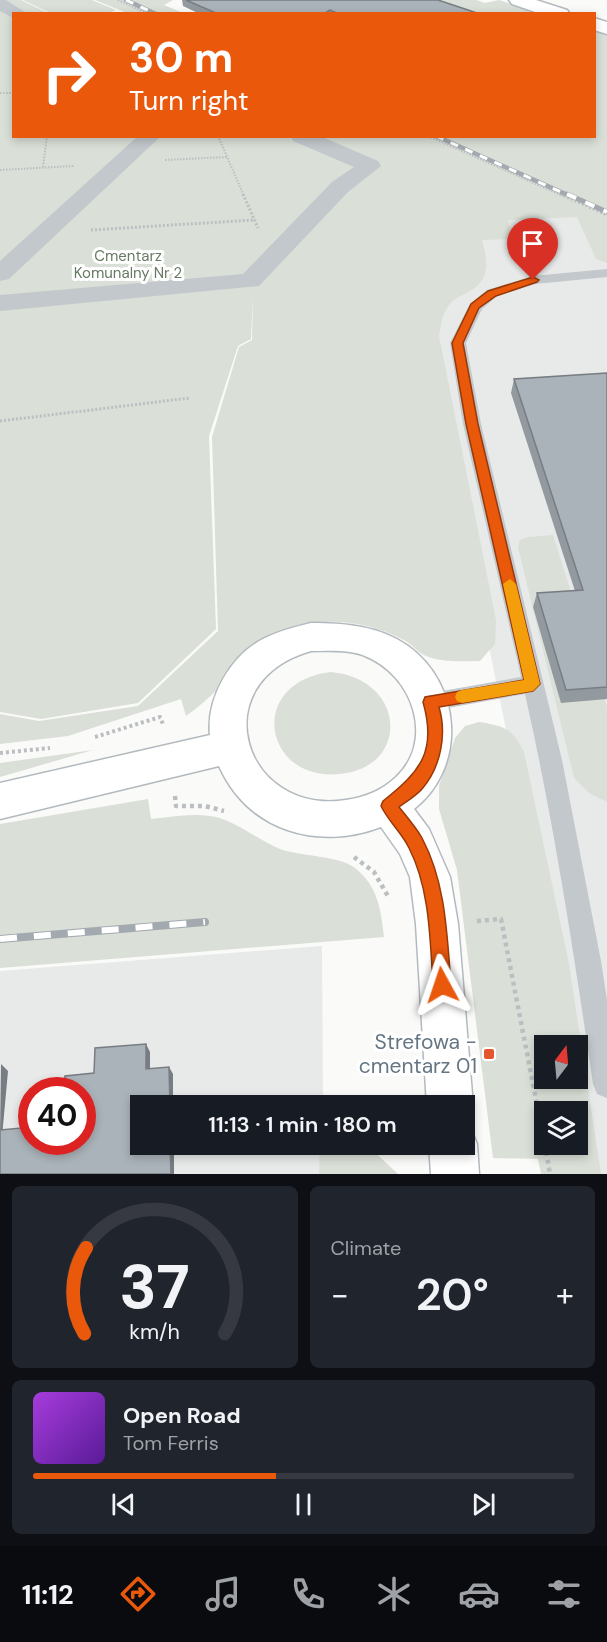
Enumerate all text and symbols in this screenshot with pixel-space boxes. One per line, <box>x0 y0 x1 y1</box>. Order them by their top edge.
text: 30 m <box>129 30 233 85</box>
icon: right <box>30 36 108 114</box>
text: Turn right <box>129 83 249 118</box>
pin <box>507 218 558 280</box>
icon: arrive <box>516 227 549 260</box>
park label: Cmentarz Komunalny Nr 2 <box>74 246 182 283</box>
position arrow <box>410 953 474 1017</box>
place label: Strefowa - cmentarz 01 <box>359 1028 477 1080</box>
north arrow <box>534 1035 588 1089</box>
map controls <box>534 1035 588 1155</box>
marker: Strefowa - cmentarz 01 <box>482 1047 496 1061</box>
speed limit sign: 40 <box>18 1077 96 1155</box>
button: layers <box>534 1101 588 1155</box>
text: 11:13 · 1 min · 180 m <box>208 1110 397 1139</box>
text: Climate <box>331 1235 401 1261</box>
text: 37 <box>119 1246 190 1327</box>
text: 20° <box>416 1265 489 1324</box>
text: − <box>331 1273 349 1316</box>
text: + <box>556 1273 574 1316</box>
text: km/h <box>129 1318 180 1346</box>
text: Open Road <box>123 1401 241 1430</box>
text: Tom Ferris <box>123 1430 219 1456</box>
icon: previous <box>107 1488 140 1521</box>
icon: pause <box>287 1488 320 1521</box>
icon: next <box>467 1488 500 1521</box>
icon: directions <box>117 1573 159 1615</box>
icon: music <box>202 1573 244 1615</box>
icon: phone <box>287 1573 329 1615</box>
icon: climate <box>373 1573 415 1615</box>
icon: car <box>458 1573 500 1615</box>
icon: filters <box>543 1573 585 1615</box>
text: 11:12 <box>22 1577 74 1612</box>

